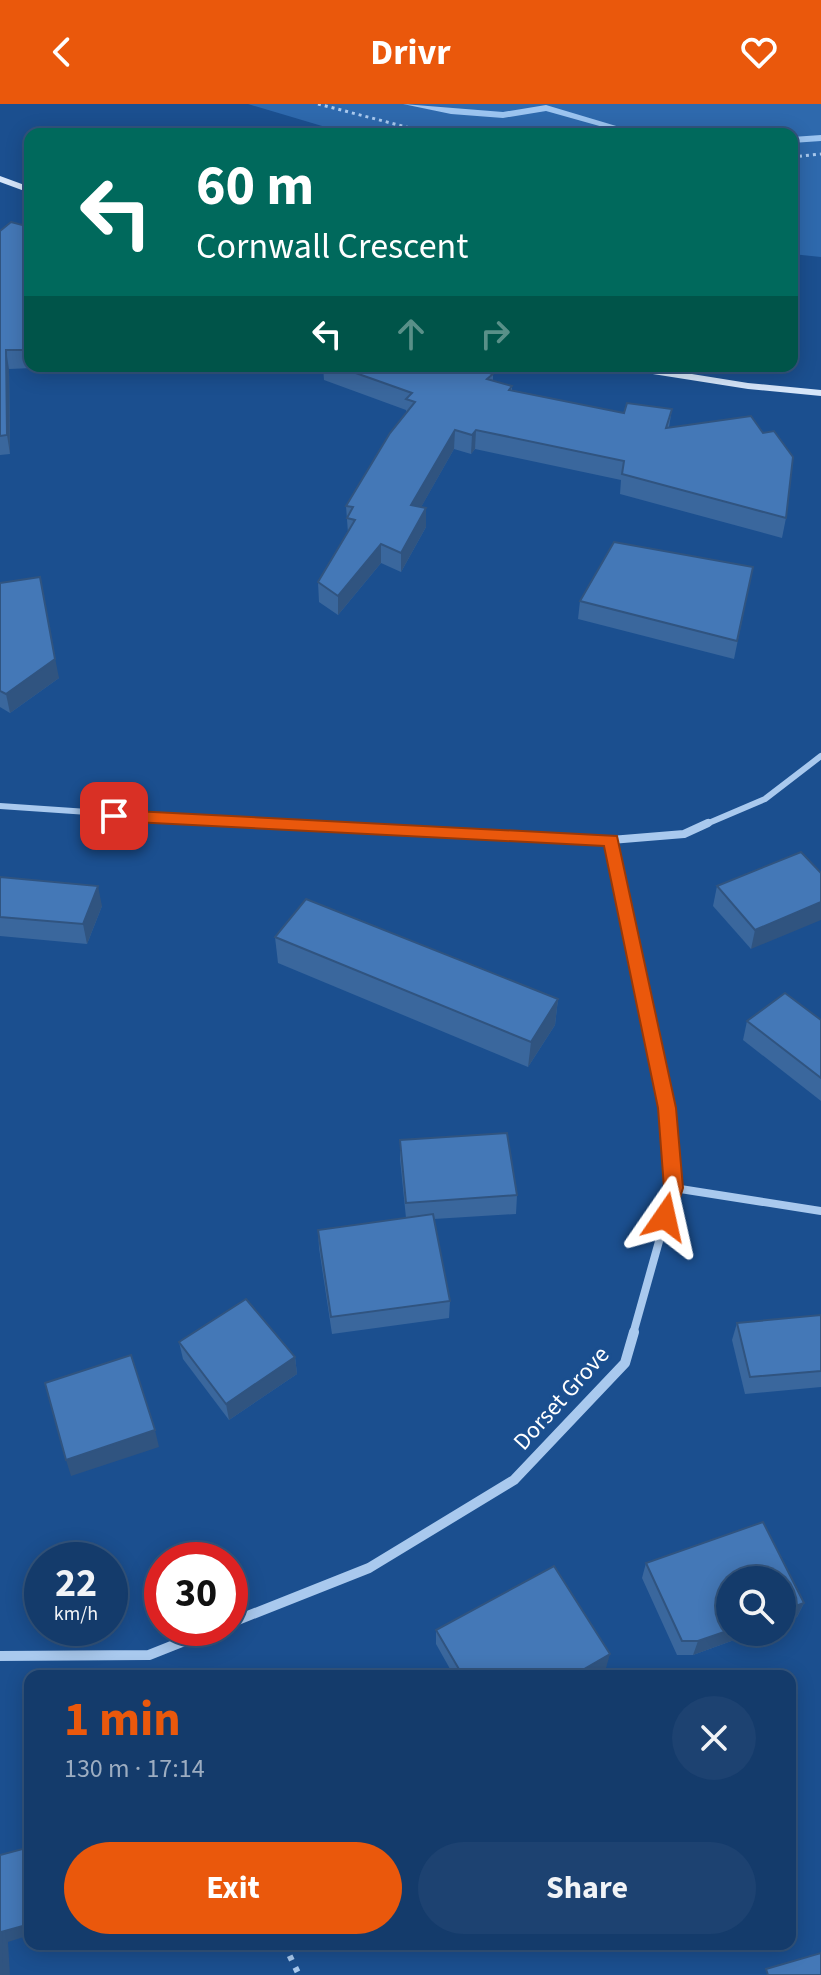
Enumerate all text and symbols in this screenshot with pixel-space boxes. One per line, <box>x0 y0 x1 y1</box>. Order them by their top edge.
text: Drivr <box>370 27 451 78</box>
icon: back <box>40 30 84 74</box>
icon: heart <box>737 30 781 74</box>
text: 60 m <box>196 147 314 226</box>
icon: left <box>64 160 168 264</box>
text: Cornwall Crescent <box>196 221 468 272</box>
icon: left <box>305 312 349 356</box>
icon: ahead <box>389 312 433 356</box>
icon: right <box>473 312 517 356</box>
pin <box>80 782 148 850</box>
icon: arrive <box>92 794 136 838</box>
position arrow <box>623 1175 707 1259</box>
street label: Dorset Grove <box>505 1339 618 1458</box>
speed limit sign: 30 <box>144 1542 248 1646</box>
text: 22 <box>55 1555 97 1612</box>
map controls <box>716 1566 796 1646</box>
button: search <box>716 1566 796 1646</box>
text: km/h <box>54 1600 98 1628</box>
text: 1 min <box>64 1686 181 1754</box>
button: close <box>672 1696 756 1780</box>
text: 130 m · 17:14 <box>64 1750 205 1787</box>
button: Exit <box>64 1842 402 1934</box>
button: Share <box>418 1842 756 1934</box>

